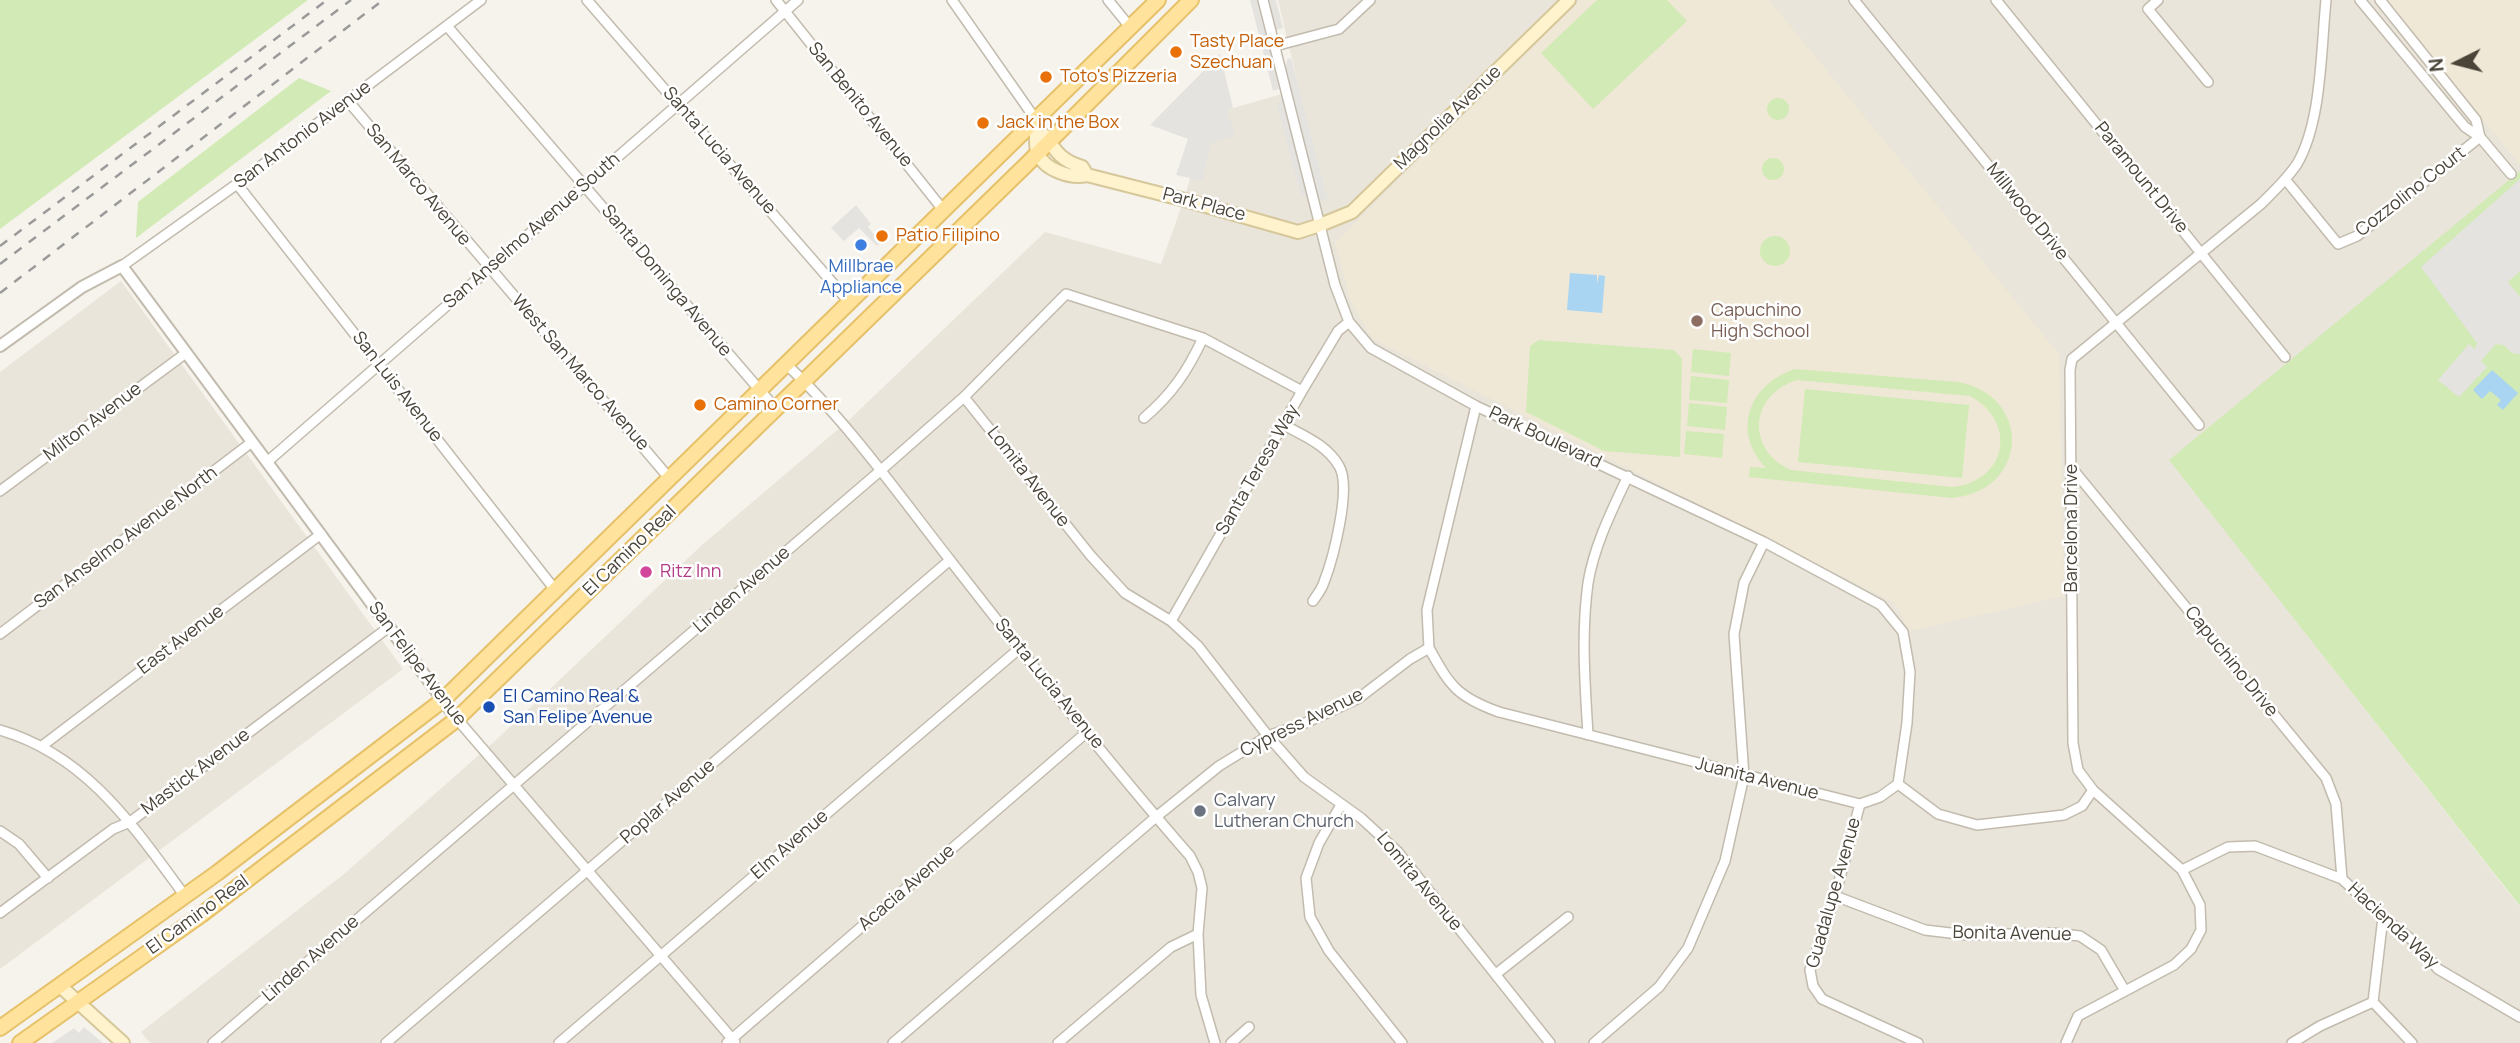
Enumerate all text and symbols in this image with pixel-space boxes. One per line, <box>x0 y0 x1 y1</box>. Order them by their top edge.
north arrow <box>2422 28 2492 98</box>
place label: Tasty Place Szechuan <box>1190 31 1284 74</box>
street label: San Benito Avenue <box>803 38 917 172</box>
marker: Tasty Place Szechuan <box>1168 44 1184 60</box>
text: N <box>2422 57 2450 73</box>
street label: Magnolia Avenue <box>1390 61 1506 175</box>
place label: Toto's Pizzeria <box>1060 66 1177 88</box>
marker: Toto's Pizzeria <box>1038 69 1054 85</box>
street label: San Antonio Avenue <box>230 77 376 193</box>
street label: Santa Lucia Avenue <box>658 83 780 219</box>
place label: Jack in the Box <box>997 112 1119 134</box>
marker: Jack in the Box <box>975 115 991 131</box>
street label: Paramount Drive <box>2090 118 2192 238</box>
street label: San Marco Avenue <box>361 120 475 250</box>
street label: Cozzolino Court <box>2352 142 2470 242</box>
street label: San Anselmo Avenue South <box>439 148 625 314</box>
street label: Millwood Drive <box>1981 159 2073 265</box>
street label: Park Place <box>1160 184 1248 226</box>
street label: Santa Dominga Avenue <box>596 201 736 361</box>
place label: Patio Filipino <box>896 225 1000 247</box>
marker: Patio Filipino <box>874 228 890 244</box>
marker: Millbrae Appliance <box>853 237 869 253</box>
place label: Millbrae Appliance <box>820 256 902 298</box>
street label: West San Marco Avenue <box>507 291 653 455</box>
place label: Capuchino High School <box>1711 300 1810 342</box>
marker: Capuchino High School <box>1689 313 1705 329</box>
street label: San Luis Avenue <box>347 327 447 447</box>
street label: Milton Avenue <box>40 378 146 466</box>
place label: Camino Corner <box>714 394 839 416</box>
marker: Camino Corner <box>692 397 708 413</box>
street label: Santa Teresa Way <box>1212 401 1304 539</box>
street label: Park Boulevard <box>1485 402 1605 474</box>
street label: Lomita Avenue <box>982 422 1074 532</box>
street label: San Anselmo Avenue North <box>30 462 222 614</box>
street label: Barcelona Drive <box>2061 464 2083 592</box>
street label: El Camino Real <box>579 501 681 601</box>
street label: Linden Avenue <box>689 542 795 638</box>
place label: Ritz Inn <box>660 561 721 583</box>
marker: Ritz Inn <box>638 564 654 580</box>
street label: San Felipe Avenue <box>363 598 471 730</box>
street label: East Avenue <box>134 601 228 679</box>
street label: Capuchino Drive <box>2180 602 2282 722</box>
street label: Santa Lucia Avenue <box>990 614 1108 754</box>
street label: Cypress Avenue <box>1237 684 1367 762</box>
place label: El Camino Real & San Felipe Avenue <box>503 686 653 728</box>
marker: El Camino Real & San Felipe Avenue <box>481 699 497 715</box>
street label: Mastick Avenue <box>138 724 254 820</box>
street label: Juanita Avenue <box>1693 753 1821 805</box>
street label: Poplar Avenue <box>616 755 720 849</box>
place label: Calvary Lutheran Church <box>1214 790 1354 832</box>
marker: Calvary Lutheran Church <box>1192 803 1208 819</box>
street label: Elm Avenue <box>747 806 833 884</box>
street label: Guadalupe Avenue <box>1802 815 1866 971</box>
street label: Lomita Avenue <box>1372 828 1466 936</box>
street label: Acacia Avenue <box>854 840 960 936</box>
street label: El Camino Real <box>143 871 253 959</box>
street label: Hacienda Way <box>2343 878 2443 974</box>
street label: Linden Avenue <box>258 911 364 1007</box>
street label: Bonita Avenue <box>1952 922 2072 946</box>

